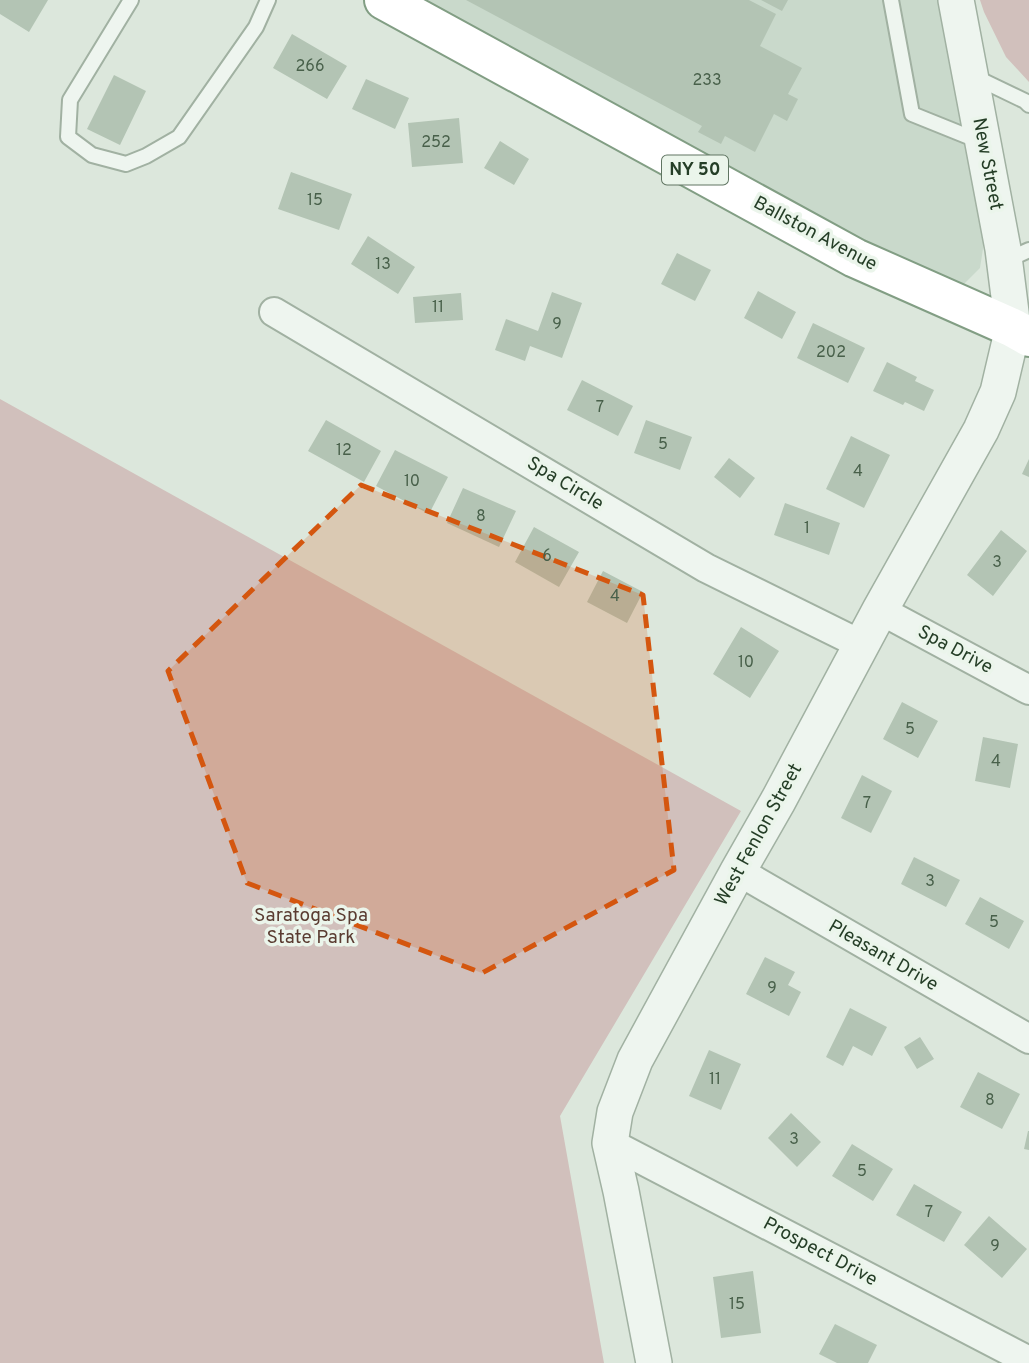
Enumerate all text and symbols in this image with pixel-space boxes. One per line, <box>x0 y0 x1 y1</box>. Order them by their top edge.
house number: 266 <box>296 57 324 77</box>
house number: 233 <box>692 71 722 91</box>
street label: New Street <box>966 116 1008 212</box>
house number: 252 <box>421 133 451 153</box>
road number: NY 50 <box>662 155 728 184</box>
house number: 15 <box>307 191 323 211</box>
street label: Ballston Avenue <box>749 191 881 277</box>
house number: 13 <box>375 255 391 275</box>
house number: 11 <box>432 298 444 318</box>
house number: 9 <box>552 315 562 335</box>
house number: 202 <box>816 343 846 363</box>
house number: 7 <box>596 398 604 418</box>
house number: 5 <box>658 435 668 455</box>
house number: 12 <box>336 441 352 461</box>
street label: Spa Circle <box>522 452 608 516</box>
house number: 4 <box>853 462 863 482</box>
house number: 10 <box>404 472 420 492</box>
house number: 8 <box>476 507 486 527</box>
house number: 1 <box>804 519 810 539</box>
house number: 6 <box>542 547 552 567</box>
house number: 3 <box>992 553 1002 573</box>
house number: 4 <box>610 587 620 607</box>
street label: Spa Drive <box>913 620 997 680</box>
house number: 10 <box>738 653 754 673</box>
house number: 5 <box>905 720 915 740</box>
house number: 4 <box>991 752 1001 772</box>
street label: West Fenlon Street <box>710 760 808 910</box>
house number: 7 <box>863 794 871 814</box>
house number: 3 <box>925 872 935 892</box>
park label: Saratoga Spa State Park <box>254 904 368 950</box>
house number: 5 <box>989 913 999 933</box>
street label: Pleasant Drive <box>824 915 942 997</box>
house number: 9 <box>767 979 777 999</box>
house number: 11 <box>709 1070 721 1090</box>
house number: 8 <box>985 1091 995 1111</box>
house number: 3 <box>789 1130 799 1150</box>
house number: 5 <box>857 1162 867 1182</box>
house number: 7 <box>925 1203 933 1223</box>
street label: Prospect Drive <box>759 1212 881 1292</box>
house number: 9 <box>990 1237 1000 1257</box>
house number: 15 <box>729 1295 745 1315</box>

